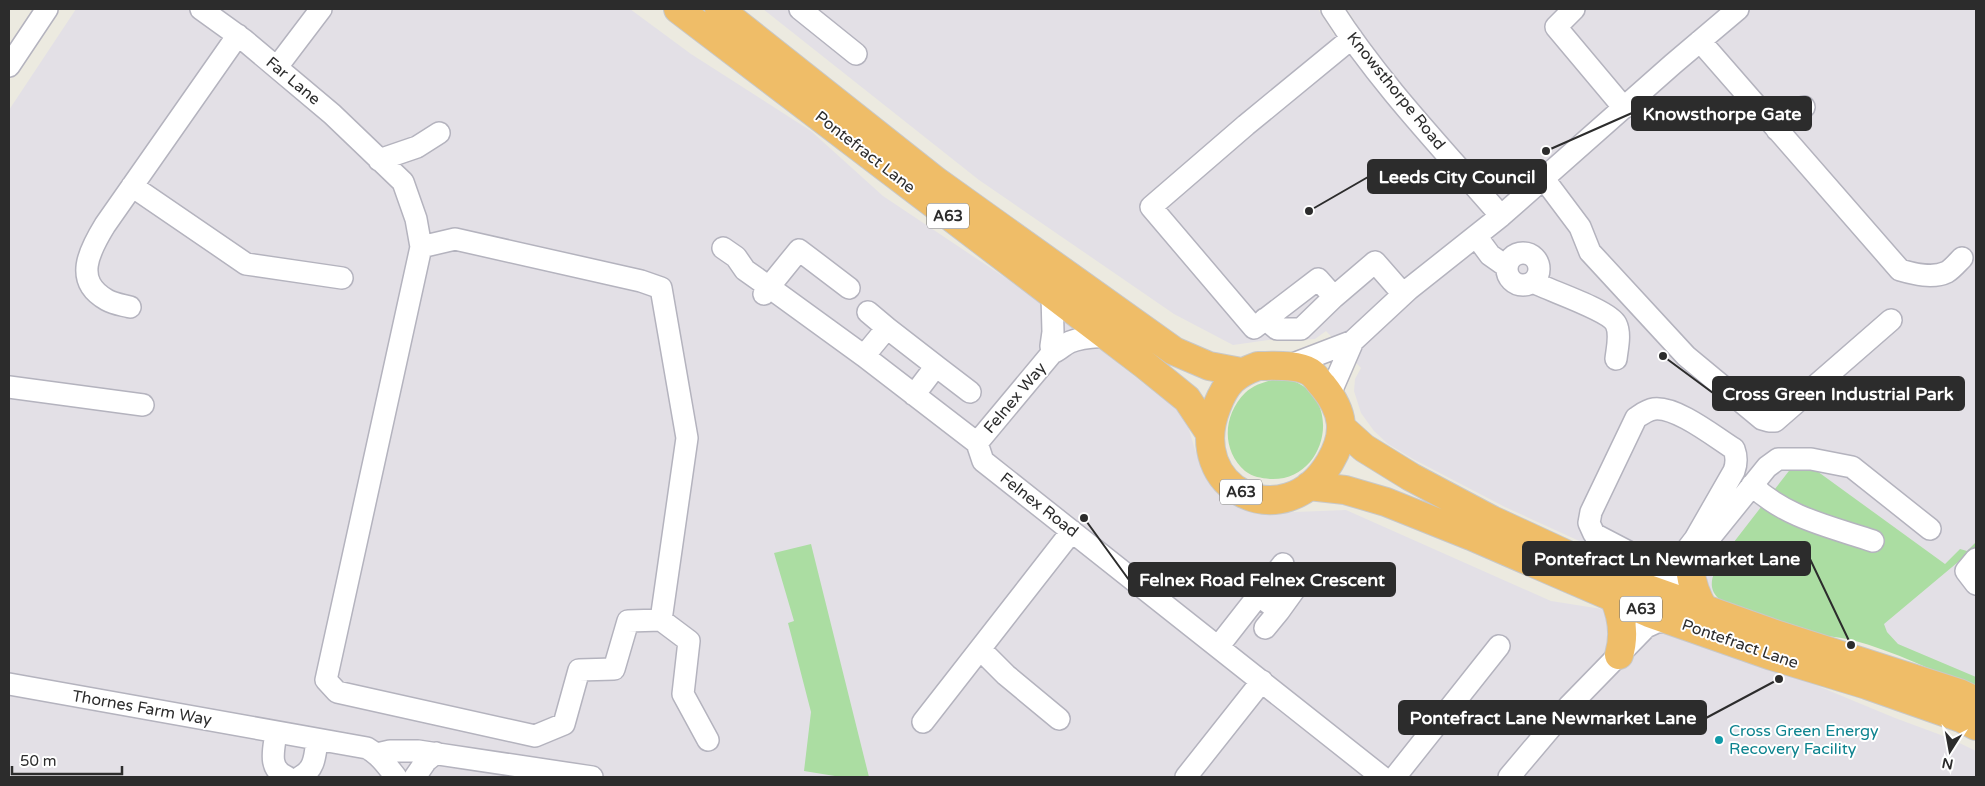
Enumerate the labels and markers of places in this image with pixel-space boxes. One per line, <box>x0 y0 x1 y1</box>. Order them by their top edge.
callout: Knowsthorpe Gate <box>1632 97 1811 130</box>
callout: Leeds City Council <box>1368 160 1546 193</box>
callout: Cross Green Industrial Park <box>1713 377 1964 410</box>
callout: Pontefract Ln Newmarket Lane <box>1523 542 1810 575</box>
callout: Felnex Road Felnex Crescent <box>1129 563 1395 596</box>
callout: Pontefract Lane Newmarket Lane <box>1399 701 1706 734</box>
place label: Cross Green Energy Recovery Facility <box>1729 721 1879 759</box>
marker: Cross Green Energy Recovery Facility <box>1713 734 1725 746</box>

